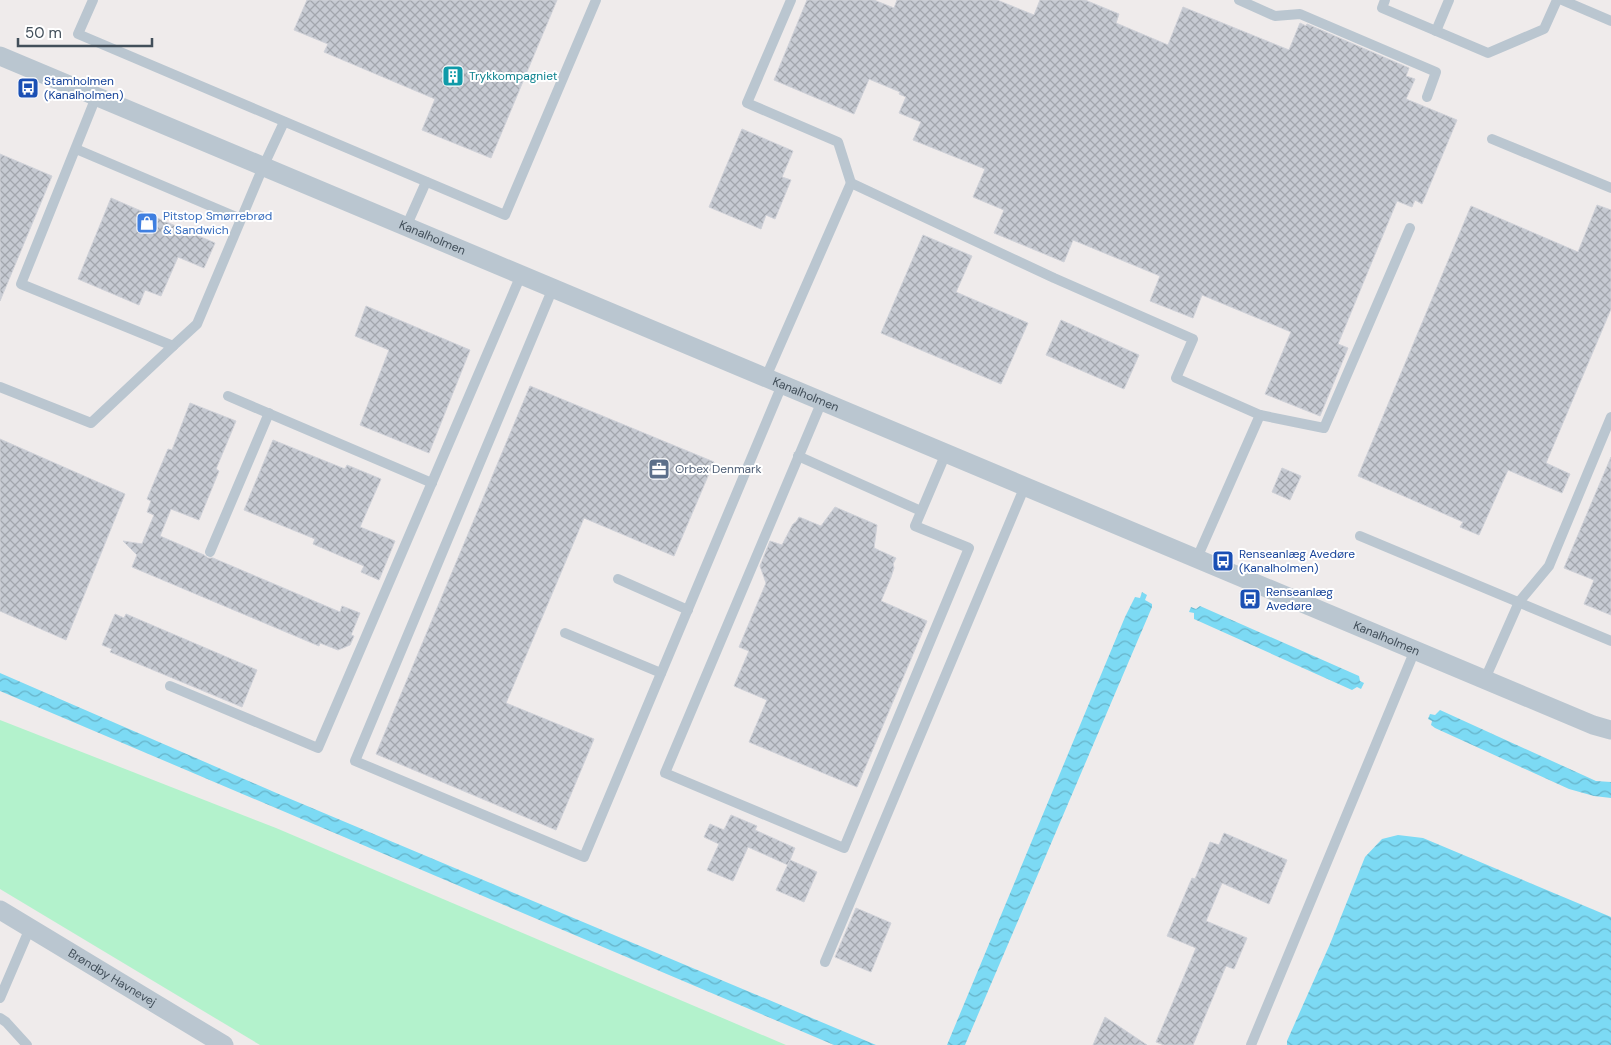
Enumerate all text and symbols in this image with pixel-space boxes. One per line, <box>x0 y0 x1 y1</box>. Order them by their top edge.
scale bar <box>18 15 151 47</box>
text: 50 m <box>25 23 62 43</box>
building icon: Trykkompagniet <box>441 64 465 88</box>
place label: Trykkompagniet <box>469 68 558 84</box>
place label: Stamholmen (Kanalholmen) <box>44 73 123 103</box>
bus stop icon: Stamholmen (Kanalholmen) <box>16 76 40 100</box>
place label: Pitstop Smørrebrød & Sandwich <box>163 208 272 238</box>
shop icon: Pitstop Smørrebrød & Sandwich <box>135 211 159 235</box>
street label: Kanalholmen <box>397 217 468 259</box>
street label: Kanalholmen <box>770 373 842 415</box>
office icon: Orbex Denmark <box>647 457 671 481</box>
place label: Orbex Denmark <box>675 461 762 477</box>
place label: Renseanlæg Avedøre (Kanalholmen) <box>1239 546 1355 576</box>
bus stop icon: Renseanlæg Avedøre (Kanalholmen) <box>1211 549 1235 573</box>
place label: Renseanlæg Avedøre <box>1266 584 1333 614</box>
bus stop icon: Renseanlæg Avedøre <box>1238 587 1262 611</box>
street label: Kanalholmen <box>1351 617 1422 659</box>
street label: Brøndby Havnevej <box>65 945 159 1010</box>

